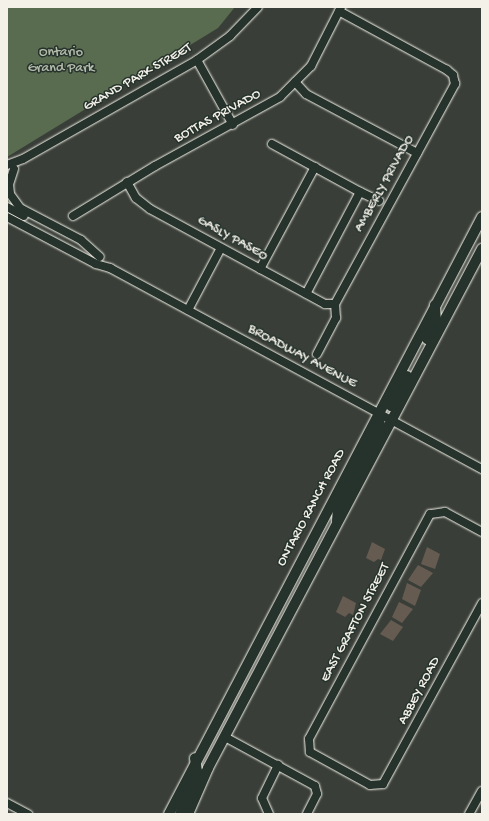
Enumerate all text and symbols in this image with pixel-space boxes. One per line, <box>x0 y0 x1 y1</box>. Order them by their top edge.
street label: GRAND PARK STREET <box>81 40 195 116</box>
park label: Ontario Grand Park <box>28 45 94 78</box>
street label: BOTTAS PRIVADO <box>172 86 264 148</box>
street label: AMBERLY PRIVADO <box>351 133 419 235</box>
street label: GASLY PASEO <box>194 213 270 265</box>
street label: BROADWAY AVENUE <box>245 321 359 393</box>
street label: ONTARIO RANCH ROAD <box>274 446 350 570</box>
street label: EAST GRAFTON STREET <box>318 561 394 685</box>
street label: ABBEY ROAD <box>395 654 445 728</box>

